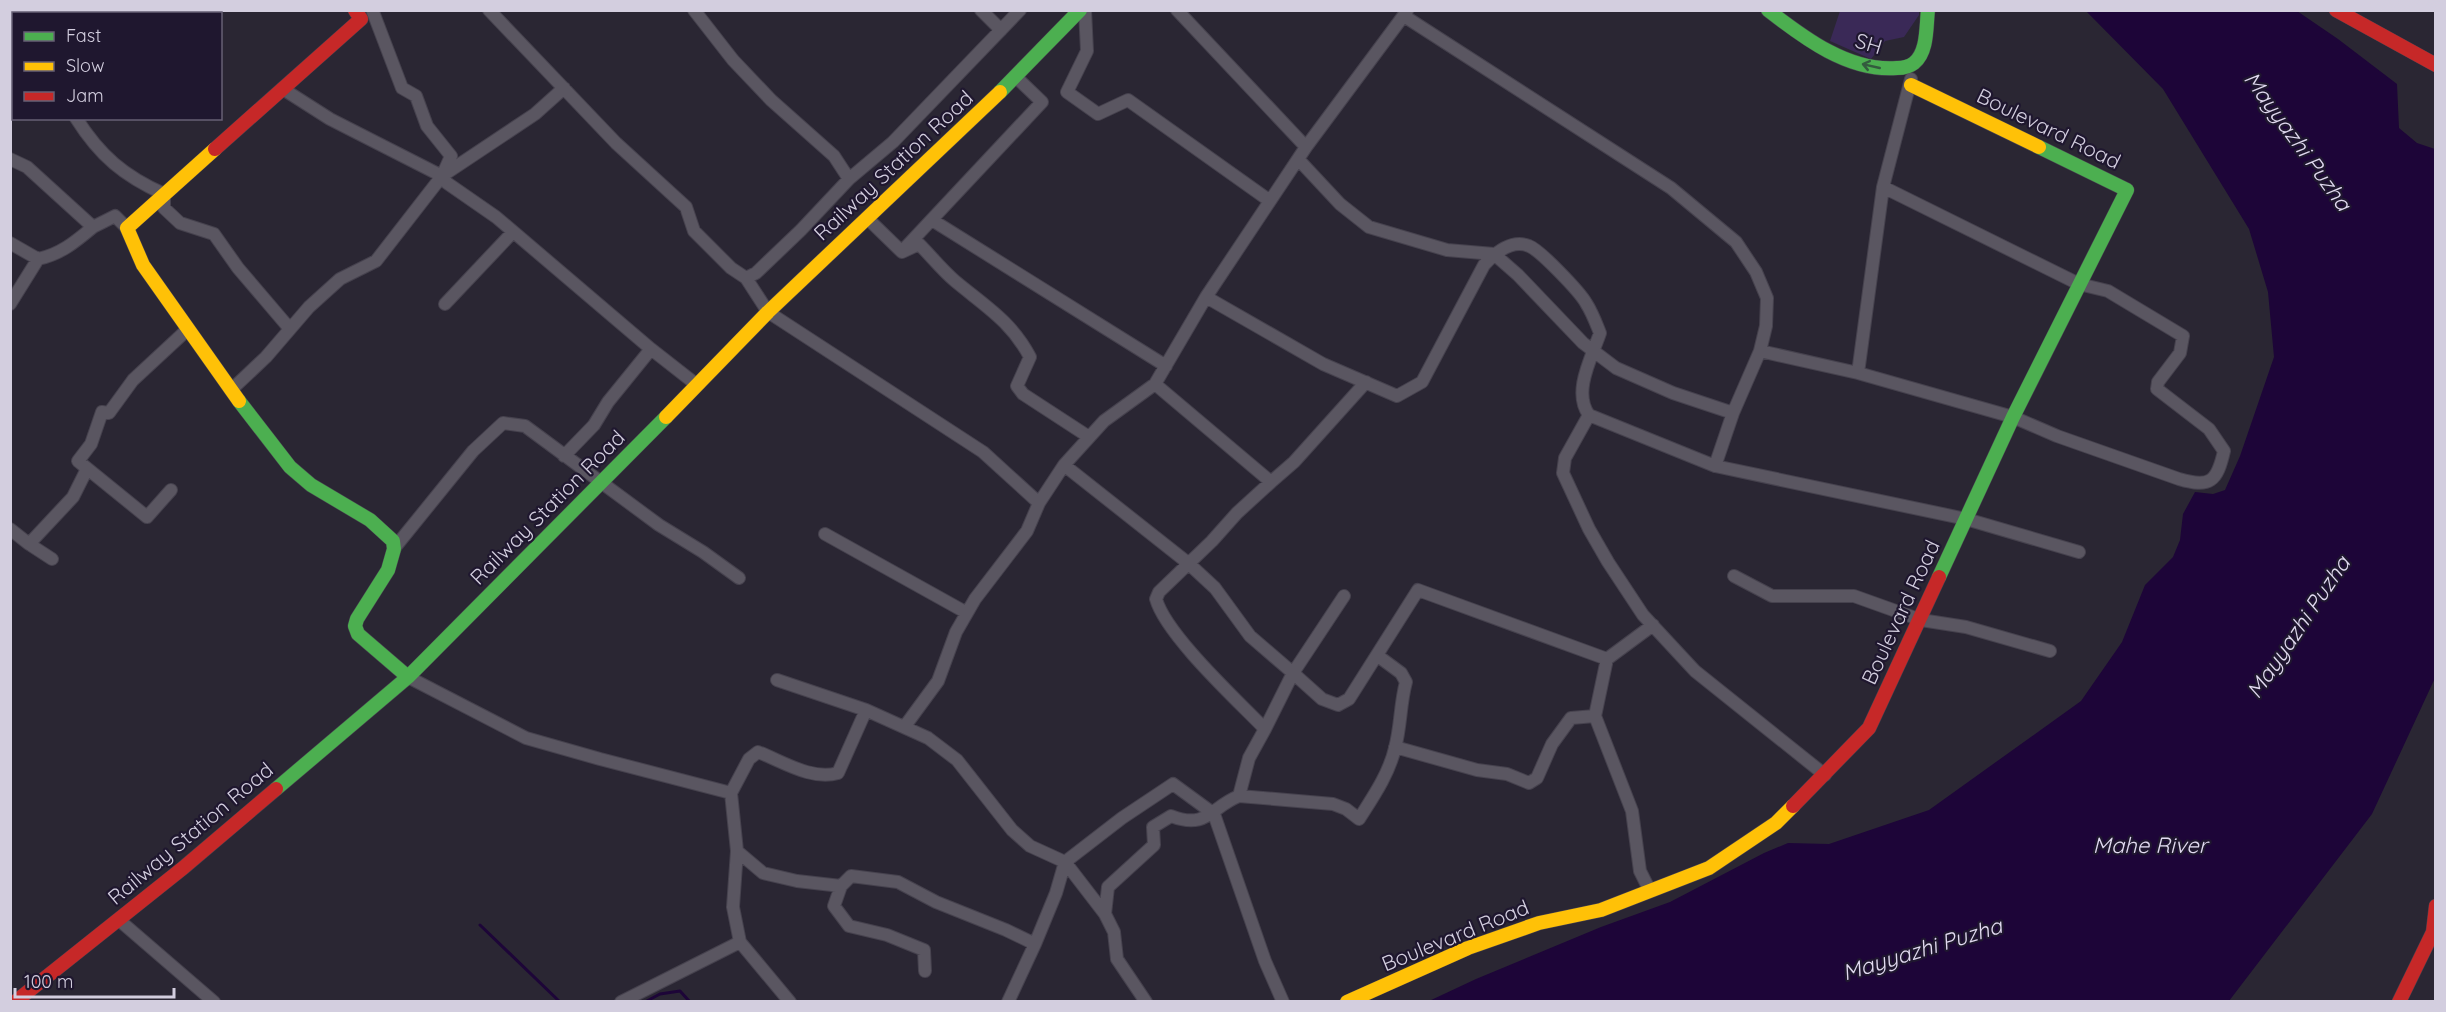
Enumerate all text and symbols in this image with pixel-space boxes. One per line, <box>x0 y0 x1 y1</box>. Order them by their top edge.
legend <box>12 12 222 120</box>
text: Fast <box>66 24 101 47</box>
street label: SH <box>1852 27 1886 59</box>
text: Slow <box>66 54 104 77</box>
one-way arrow <box>1862 60 1881 72</box>
water label: Mayyazhi Puzha <box>2238 66 2359 218</box>
street label: Boulevard Road <box>1973 82 2125 174</box>
text: Jam <box>66 84 104 107</box>
street label: Railway Station Road <box>808 85 978 245</box>
street label: Railway Station Road <box>464 424 630 590</box>
street label: Boulevard Road <box>1855 536 1945 688</box>
water label: Mayyazhi Puzha <box>2240 549 2357 703</box>
street label: Railway Station Road <box>102 756 278 910</box>
water label: Mahe River <box>2093 831 2210 859</box>
street label: Boulevard Road <box>1378 894 1532 976</box>
water label: Mayyazhi Puzha <box>1839 911 2007 987</box>
scale bar <box>15 961 174 999</box>
text: 100 m <box>24 970 73 993</box>

